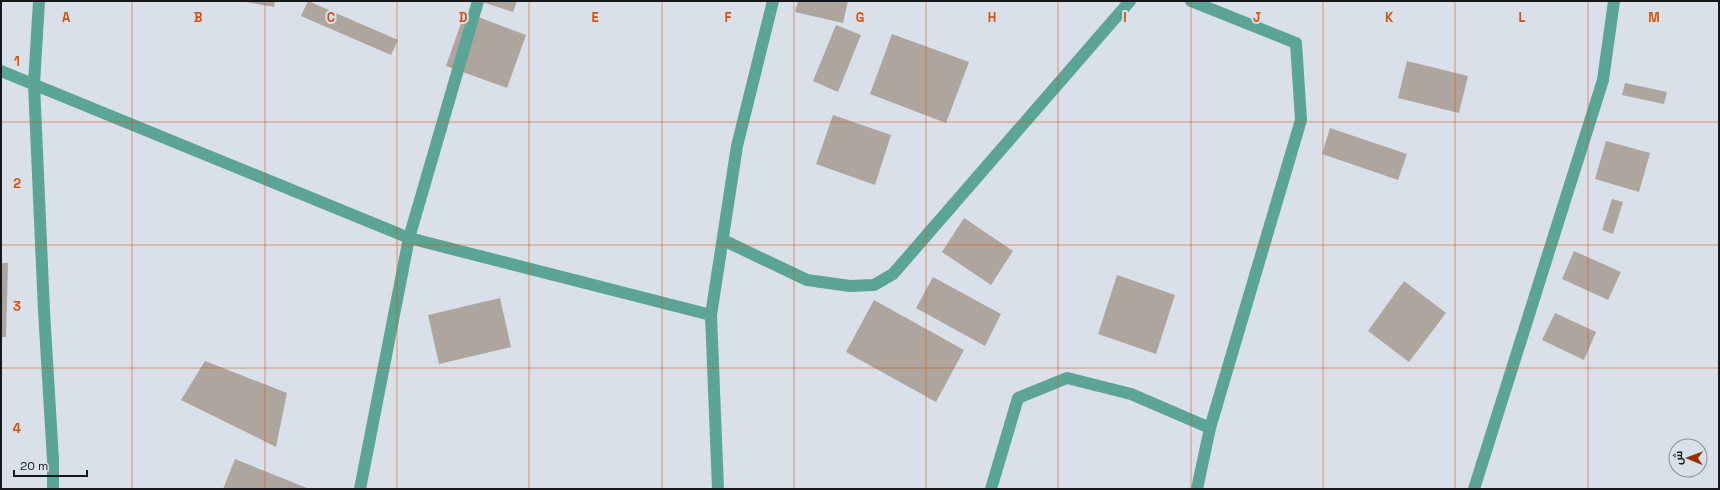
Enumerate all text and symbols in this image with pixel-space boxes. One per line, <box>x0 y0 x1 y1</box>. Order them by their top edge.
text: A <box>62 9 71 26</box>
text: B <box>194 9 203 26</box>
text: C <box>327 9 335 26</box>
text: D <box>459 9 468 26</box>
text: E <box>591 9 599 26</box>
text: F <box>725 9 732 26</box>
text: G <box>856 9 864 26</box>
text: H <box>988 9 996 26</box>
text: I <box>1123 9 1127 26</box>
text: J <box>1253 9 1261 26</box>
text: K <box>1385 9 1394 26</box>
text: L <box>1518 9 1526 26</box>
text: M <box>1648 9 1660 26</box>
text: 1 <box>14 53 20 70</box>
text: 2 <box>13 175 21 192</box>
text: 3 <box>13 298 21 315</box>
text: 4 <box>13 420 21 437</box>
north arrow <box>1668 438 1708 478</box>
text: ش <box>1671 451 1685 465</box>
scale bar <box>14 452 87 478</box>
text: 20 m <box>20 458 48 474</box>

